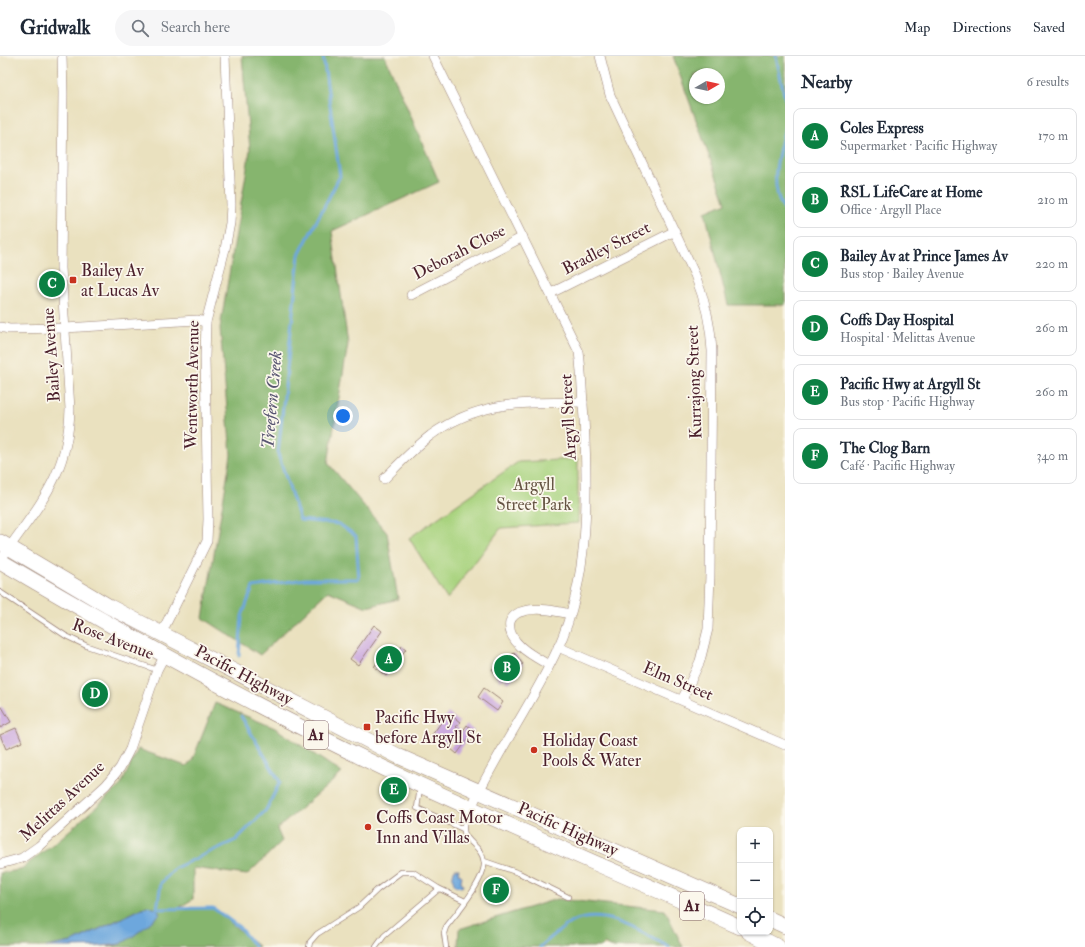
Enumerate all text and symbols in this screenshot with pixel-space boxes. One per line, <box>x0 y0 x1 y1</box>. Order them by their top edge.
search box <box>115 10 395 46</box>
text: Gridwalk <box>20 16 91 40</box>
icon: search <box>129 17 151 39</box>
text: Search here <box>161 18 230 37</box>
text: Map <box>904 19 930 36</box>
text: Directions <box>952 19 1011 36</box>
text: Saved <box>1033 19 1065 36</box>
north arrow <box>689 68 725 104</box>
text: Nearby <box>801 72 852 93</box>
text: 6 results <box>1026 74 1069 90</box>
text: Coles Express <box>840 119 924 138</box>
text: A <box>811 128 819 144</box>
text: 170 m <box>1038 128 1068 144</box>
text: Supermarket · Pacific Highway <box>840 138 997 154</box>
text: RSL LifeCare at Home <box>840 183 982 202</box>
text: B <box>811 192 819 208</box>
text: 210 m <box>1037 192 1068 208</box>
text: Office · Argyll Place <box>840 202 941 218</box>
street label: Bradley Street <box>558 217 654 280</box>
street label: Deborah Close <box>409 220 509 284</box>
text: Bailey Av at Prince James Av <box>840 247 1008 266</box>
text: C <box>810 256 820 272</box>
text: 220 m <box>1035 256 1068 272</box>
place label: Bailey Av at Lucas Av <box>81 260 160 301</box>
text: Bus stop · Bailey Avenue <box>840 266 964 282</box>
pin: C <box>39 269 65 299</box>
marker: Bailey Av at Lucas Av <box>68 275 78 285</box>
street label: Bailey Avenue <box>37 307 66 403</box>
text: Coffs Day Hospital <box>840 311 954 330</box>
street label: Wentworth Avenue <box>180 320 204 451</box>
text: D <box>810 320 820 336</box>
text: 260 m <box>1035 320 1068 336</box>
street label: Kurrajong Street <box>682 324 706 439</box>
text: Hospital · Melittas Avenue <box>840 330 975 346</box>
water label: Treefern Creek <box>256 350 288 450</box>
street label: Argyll Street <box>555 373 582 462</box>
text: Pacific Hwy at Argyll St <box>840 375 980 394</box>
text: E <box>810 384 820 400</box>
text: 260 m <box>1035 384 1068 400</box>
text: Bus stop · Pacific Highway <box>840 394 974 410</box>
your location <box>333 406 353 426</box>
text: The Clog Barn <box>840 439 930 458</box>
text: F <box>811 448 819 464</box>
text: 340 m <box>1037 448 1068 464</box>
text: Café · Pacific Highway <box>840 458 955 474</box>
park label: Argyll Street Park <box>496 474 572 515</box>
street label: Rose Avenue <box>69 614 157 664</box>
street label: Pacific Highway <box>191 640 297 711</box>
pin: A <box>376 644 402 674</box>
pin: B <box>494 653 520 683</box>
street label: Elm Street <box>640 657 717 705</box>
pin: D <box>82 679 108 709</box>
place label: Pacific Hwy before Argyll St <box>375 707 482 749</box>
road number: A1 <box>304 721 328 749</box>
marker: Pacific Hwy before Argyll St <box>362 722 372 732</box>
place label: Holiday Coast Pools & Water <box>542 730 642 771</box>
marker: Holiday Coast Pools & Water <box>529 745 539 755</box>
street label: Melittas Avenue <box>15 756 109 846</box>
pin: E <box>381 775 407 805</box>
street label: Pacific Highway <box>514 797 622 862</box>
place label: Coffs Coast Motor Inn and Villas <box>376 807 503 848</box>
marker: Coffs Coast Motor Inn and Villas <box>363 822 373 832</box>
map controls <box>737 827 773 935</box>
button: + <box>737 827 773 863</box>
button: − <box>737 863 773 899</box>
pin: F <box>483 875 509 905</box>
road number: A1 <box>680 892 704 920</box>
button: locate <box>737 899 773 935</box>

